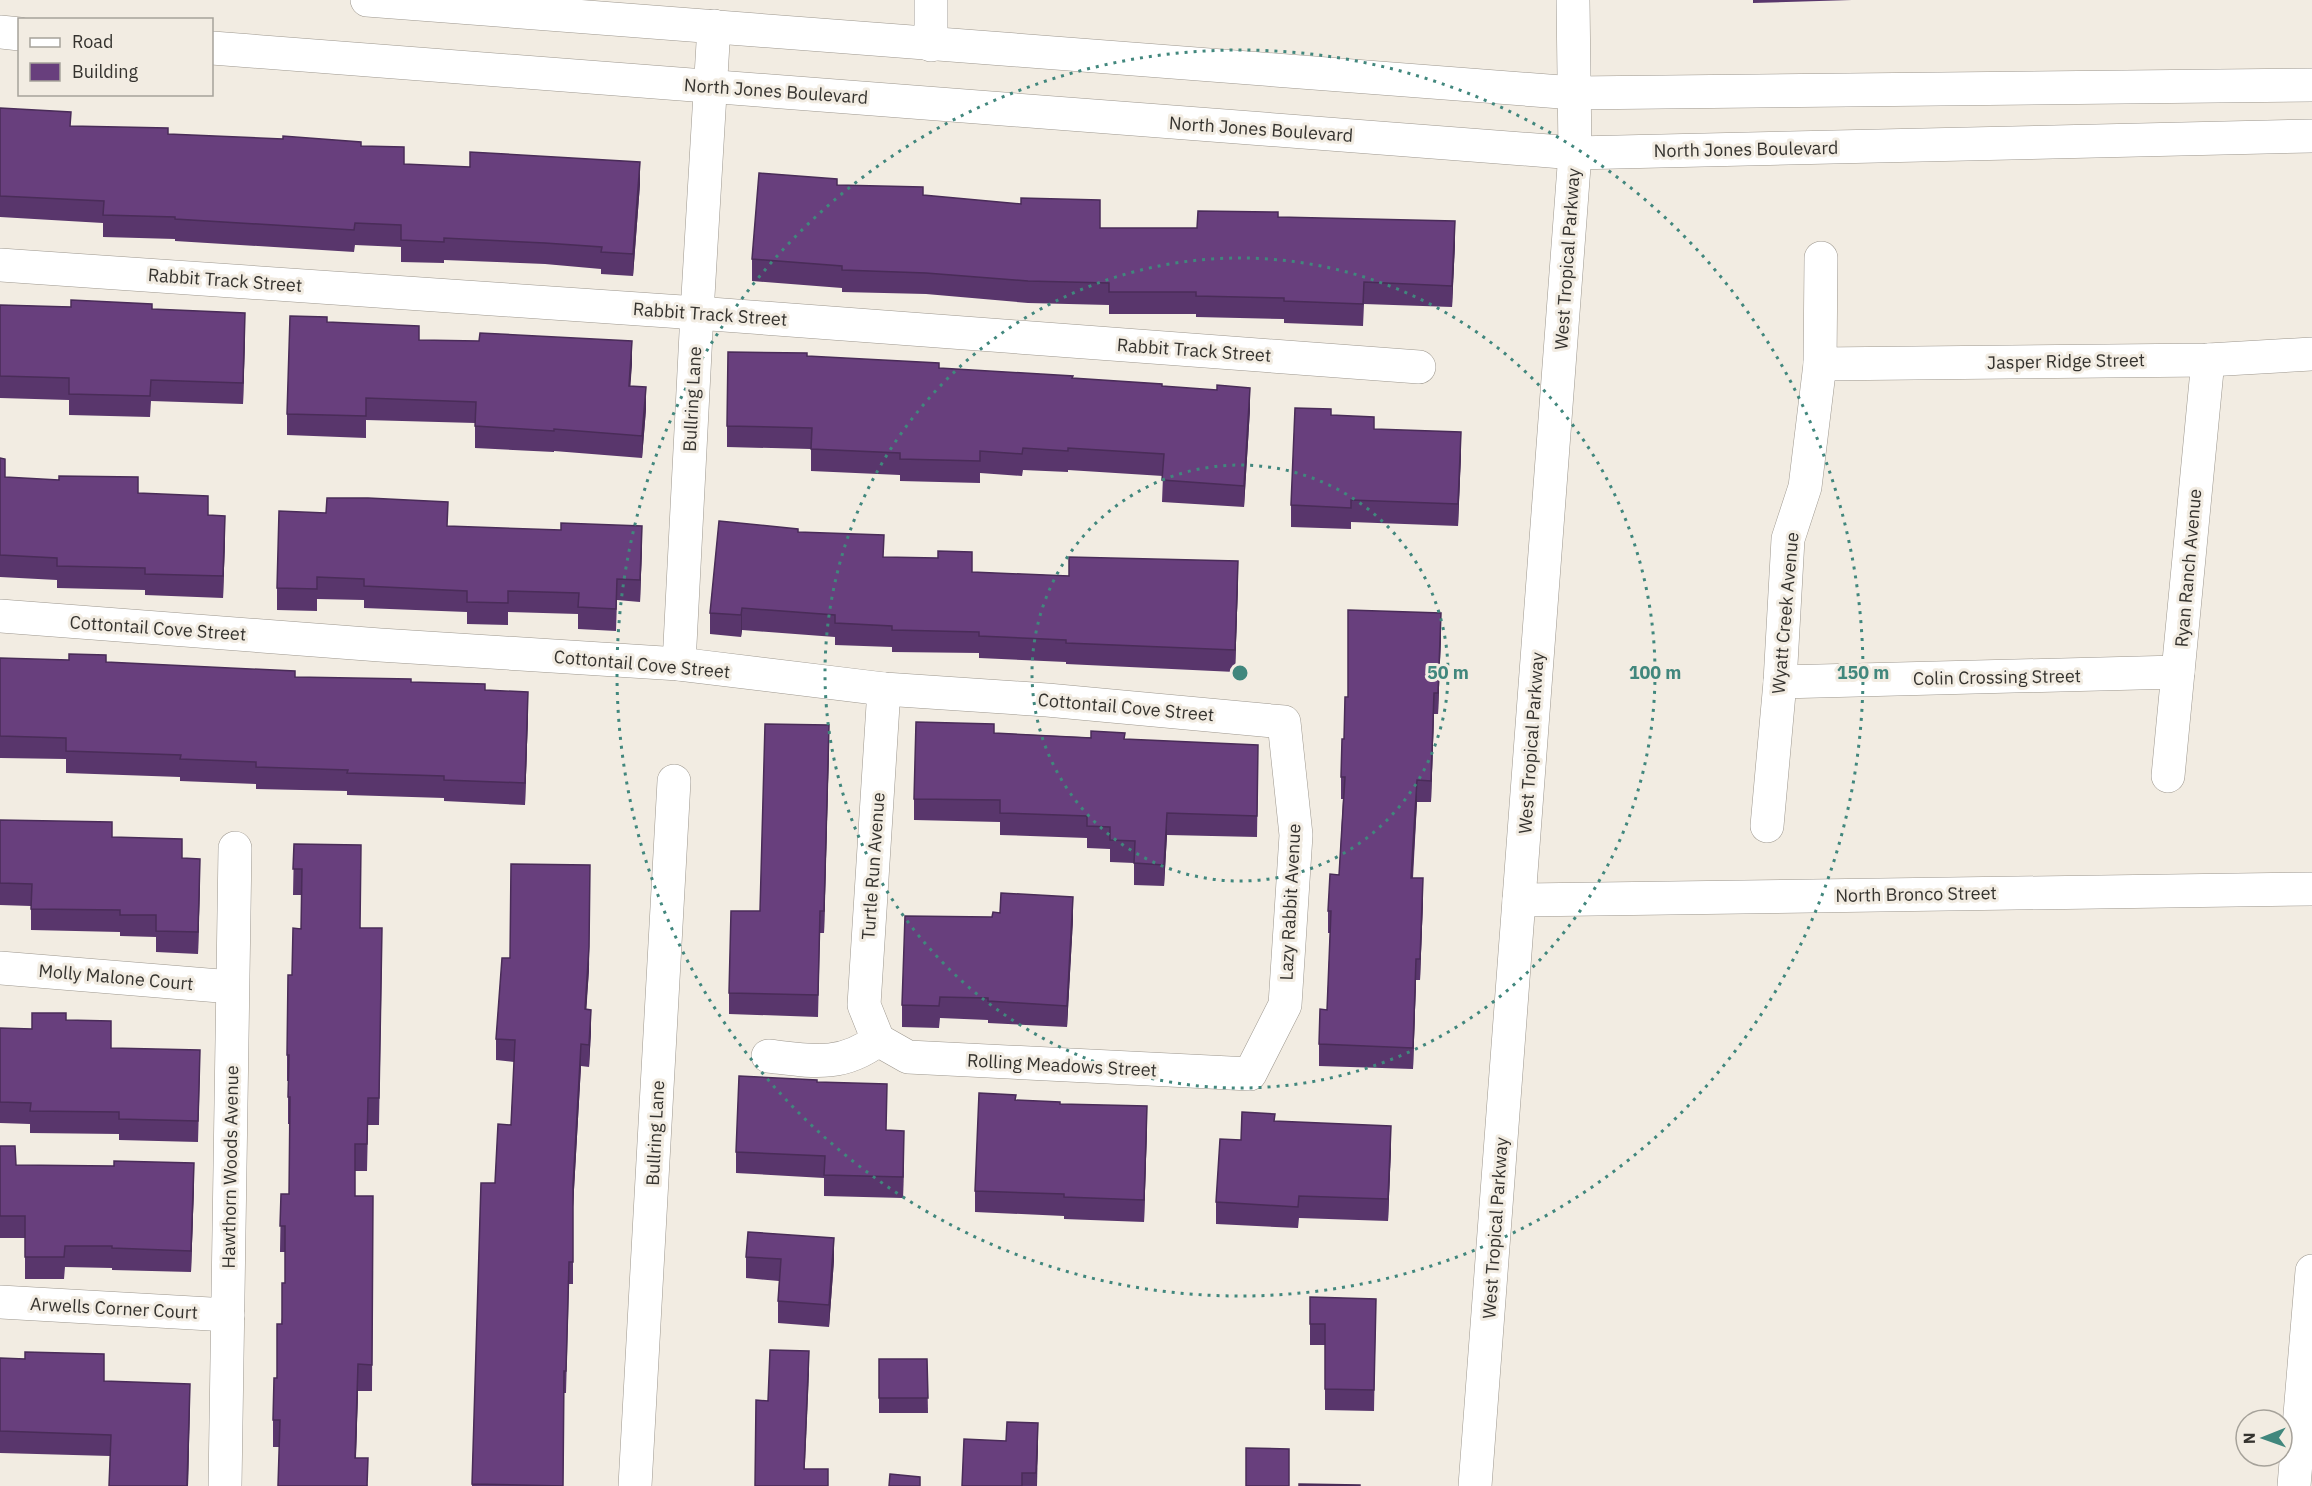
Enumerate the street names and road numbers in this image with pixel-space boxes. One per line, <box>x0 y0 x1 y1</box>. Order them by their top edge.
street label: North Jones Boulevard <box>683 73 869 109</box>
street label: North Jones Boulevard <box>1168 111 1354 147</box>
street label: North Jones Boulevard <box>1654 136 1838 162</box>
street label: West Tropical Parkway <box>1549 167 1585 351</box>
street label: Rabbit Track Street <box>147 263 303 297</box>
street label: Rabbit Track Street <box>632 297 788 331</box>
street label: Rabbit Track Street <box>1116 333 1272 367</box>
street label: Bullring Lane <box>678 346 706 452</box>
street label: Jasper Ridge Street <box>1987 348 2145 374</box>
street label: Ryan Ranch Avenue <box>2170 488 2206 648</box>
street label: Wyatt Creek Avenue <box>1766 531 1804 695</box>
street label: Cottontail Cove Street <box>69 610 247 646</box>
street label: Cottontail Cove Street <box>553 645 731 683</box>
street label: West Tropical Parkway <box>1513 651 1549 835</box>
street label: Colin Crossing Street <box>1913 664 2081 690</box>
street label: Cottontail Cove Street <box>1037 688 1215 726</box>
street label: Turtle Run Avenue <box>856 791 890 941</box>
street label: Lazy Rabbit Avenue <box>1274 823 1306 981</box>
street label: North Bronco Street <box>1835 881 1997 907</box>
street label: Molly Malone Court <box>38 959 194 995</box>
street label: Rolling Meadows Street <box>966 1049 1158 1081</box>
street label: Hawthorn Woods Avenue <box>217 1065 243 1269</box>
street label: Bullring Lane <box>641 1080 669 1186</box>
street label: West Tropical Parkway <box>1477 1136 1513 1320</box>
street label: Arwells Corner Court <box>30 1292 198 1324</box>

